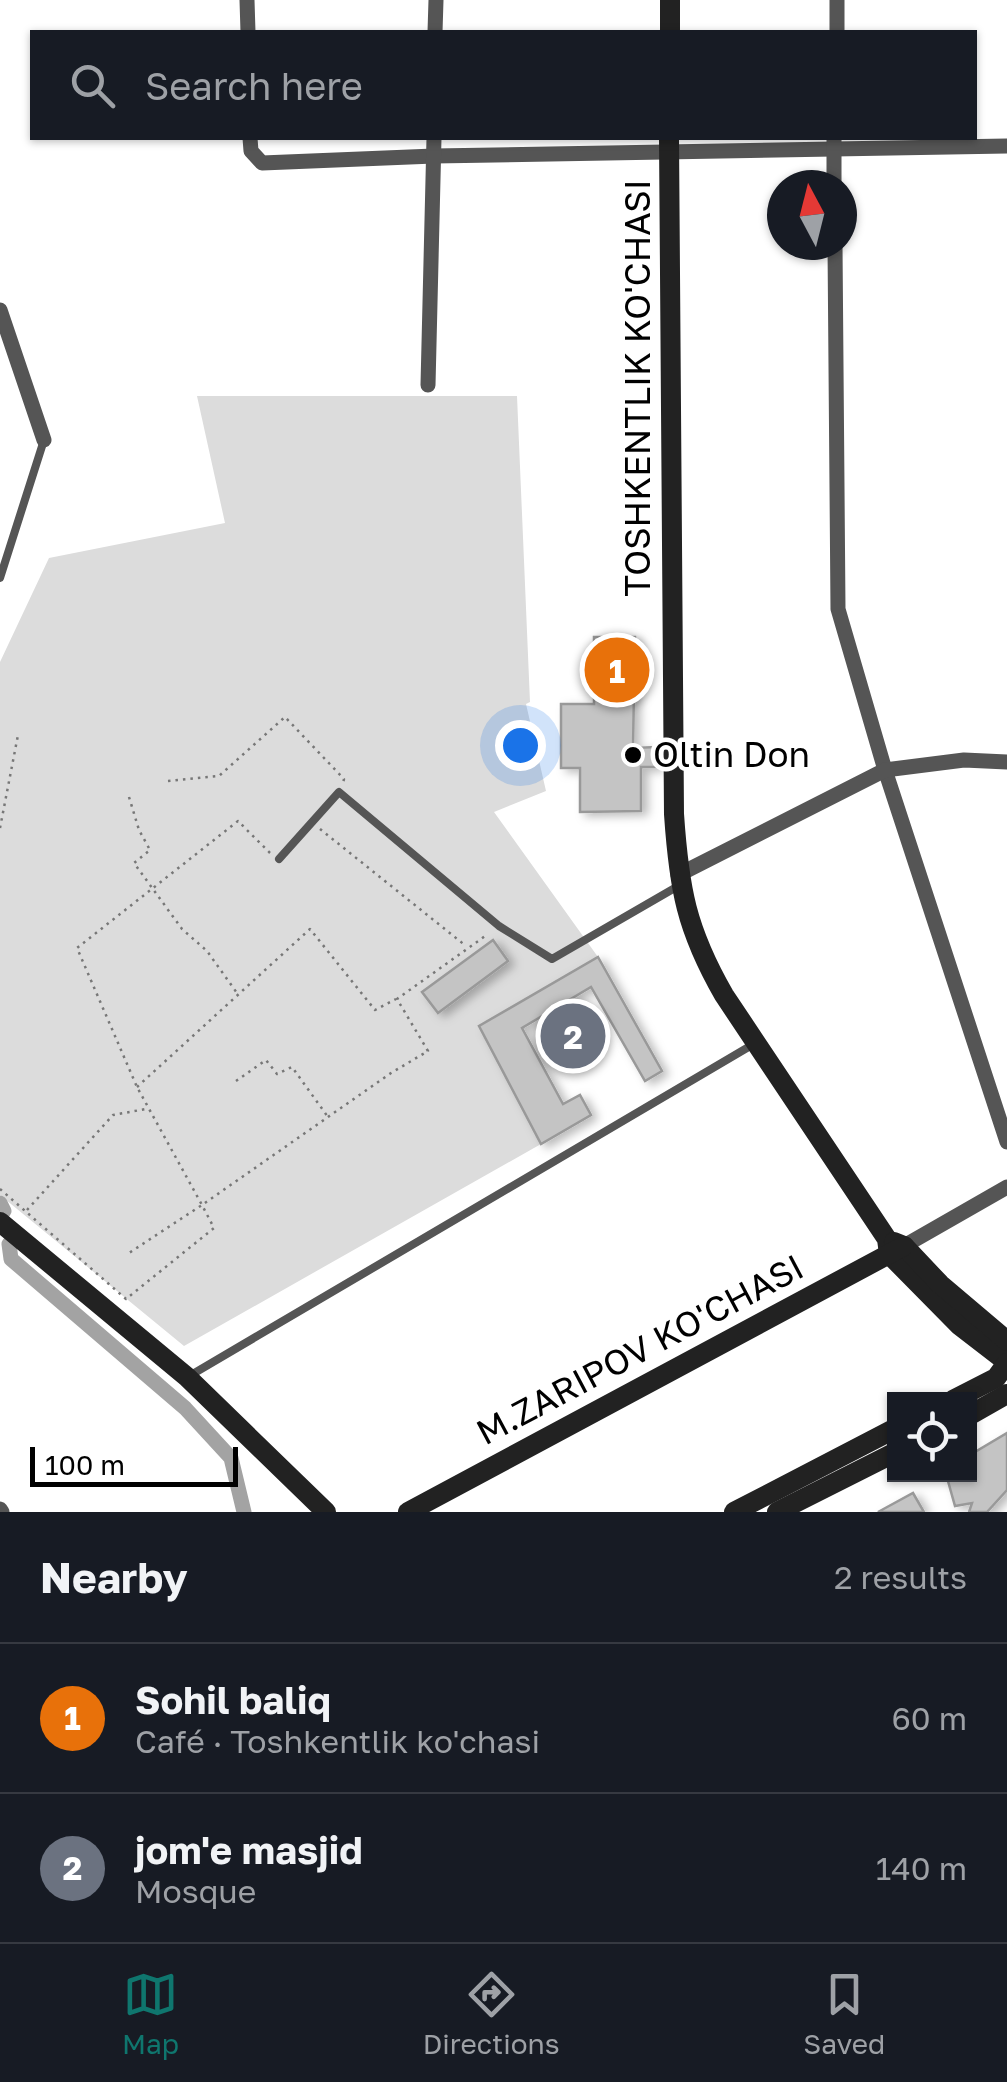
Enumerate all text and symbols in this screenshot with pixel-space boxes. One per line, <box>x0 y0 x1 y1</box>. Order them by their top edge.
search box <box>30 30 977 140</box>
icon: search <box>65 58 120 113</box>
text: Search here <box>145 63 363 108</box>
north arrow <box>767 170 857 260</box>
street label: TOSHKENTLIK KO'CHASI <box>616 179 658 597</box>
pin: 1 <box>584 632 650 708</box>
your location <box>495 720 546 771</box>
place label: Oltin Don <box>653 733 810 775</box>
marker: Oltin Don <box>622 744 644 766</box>
pin: 2 <box>540 998 606 1074</box>
street label: M.ZARIPOV KO'CHASI <box>469 1245 810 1453</box>
map controls <box>887 1392 977 1482</box>
button: locate <box>887 1392 977 1482</box>
scale bar <box>30 1442 238 1486</box>
text: 100 m <box>45 1448 125 1481</box>
text: Nearby <box>40 1552 188 1602</box>
text: 2 results <box>834 1558 967 1596</box>
text: Sohil baliq <box>135 1677 331 1722</box>
text: 1 <box>64 1699 81 1737</box>
text: 60 m <box>891 1699 967 1737</box>
text: Café · Toshkentlik ko'chasi <box>135 1722 540 1760</box>
text: jom'e masjid <box>135 1827 363 1872</box>
text: 2 <box>63 1849 82 1887</box>
text: 140 m <box>876 1849 967 1887</box>
text: Mosque <box>135 1872 256 1910</box>
tab: Map <box>122 1967 179 2060</box>
tab: Directions <box>423 1967 560 2060</box>
tab: Saved <box>803 1967 885 2060</box>

